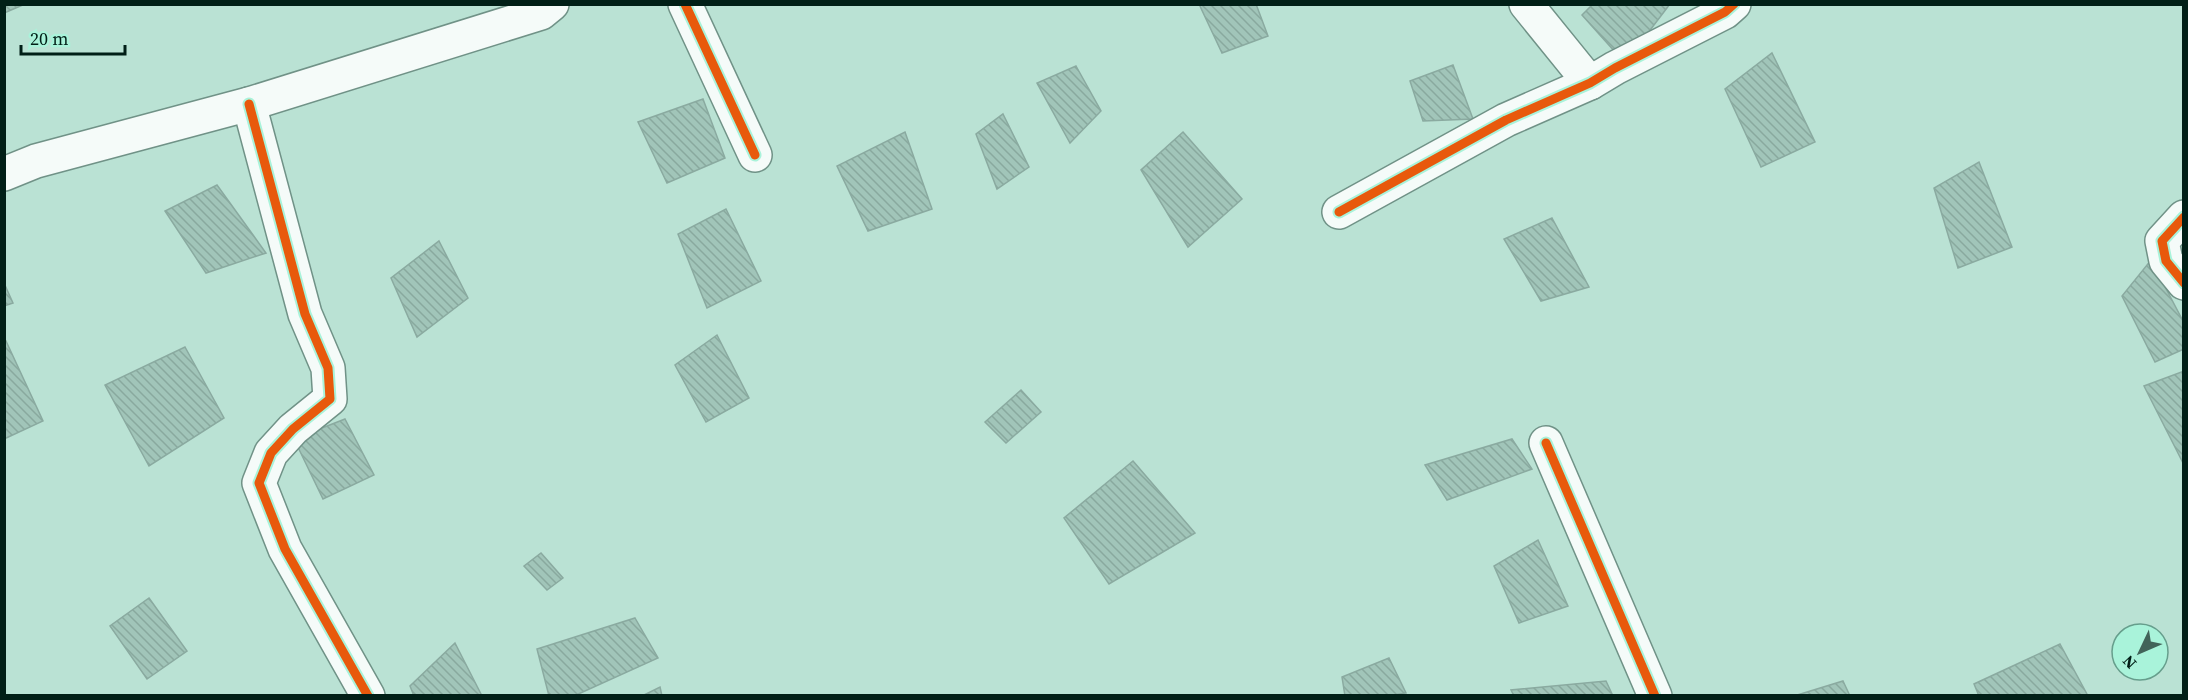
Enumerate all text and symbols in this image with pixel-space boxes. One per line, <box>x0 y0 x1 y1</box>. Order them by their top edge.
scale bar <box>21 18 124 56</box>
text: 20 m <box>30 26 68 51</box>
north arrow <box>2110 622 2170 682</box>
text: N <box>2117 650 2141 674</box>

